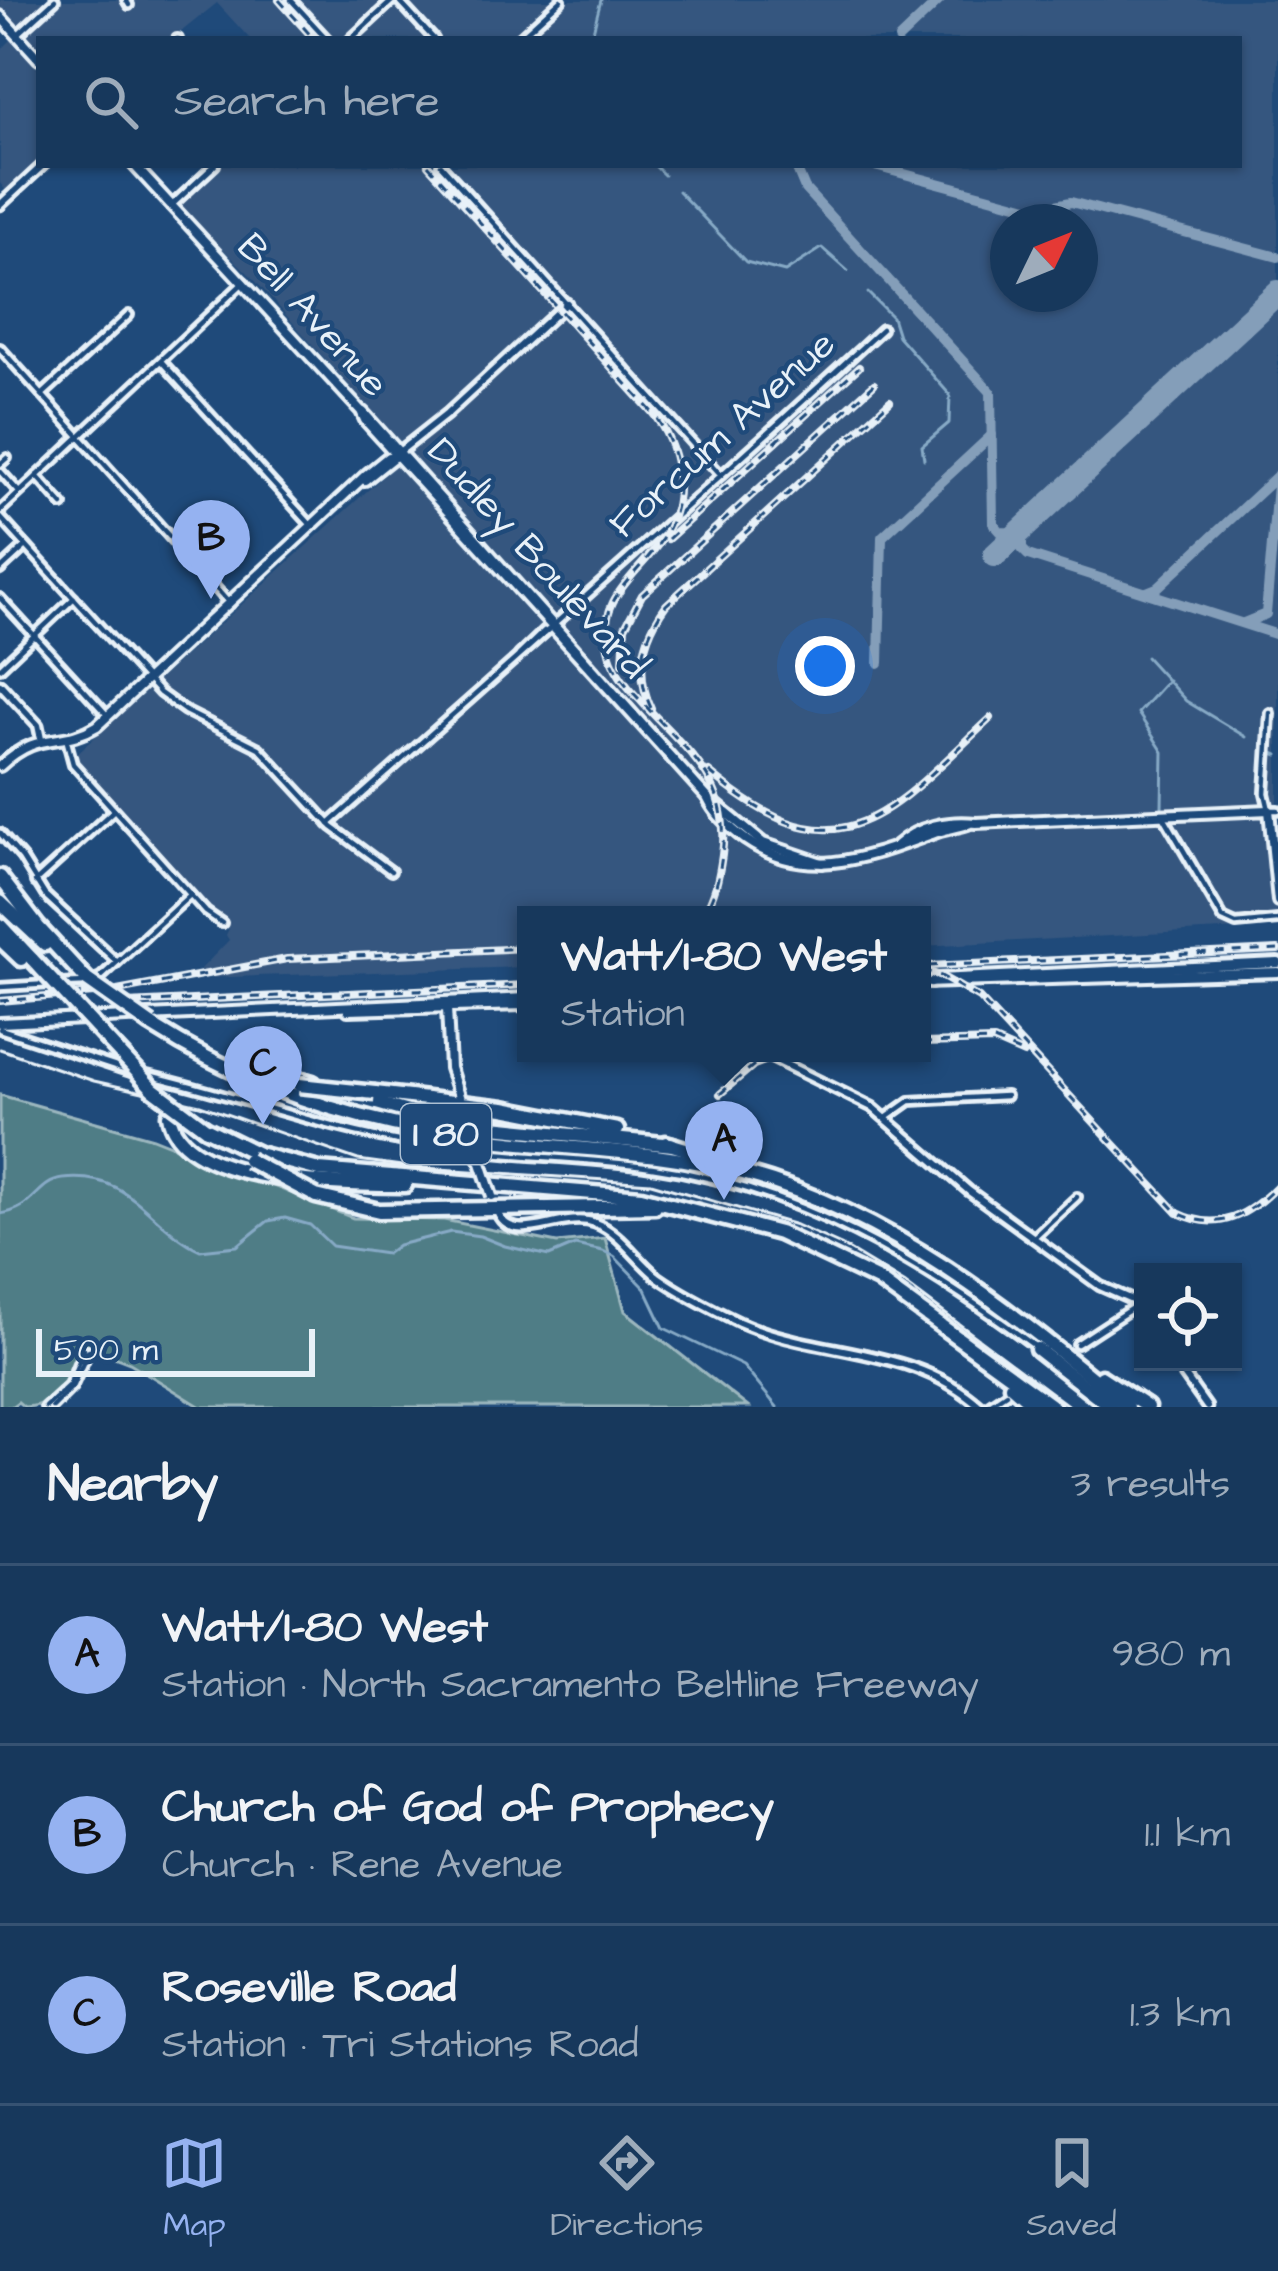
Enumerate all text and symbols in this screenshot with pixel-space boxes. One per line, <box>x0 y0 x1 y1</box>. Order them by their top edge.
search box <box>36 36 1242 168</box>
icon: search <box>78 69 144 135</box>
text: Search here <box>174 71 440 133</box>
north arrow <box>990 204 1098 312</box>
street label: Bell Avenue <box>224 222 400 410</box>
street label: Forcum Avenue <box>598 319 848 551</box>
street label: Dudley Boulevard <box>413 427 660 692</box>
pin: B <box>172 500 250 599</box>
your location <box>795 636 855 696</box>
popup <box>517 906 931 1062</box>
text: Watt/I-80 West <box>561 926 887 988</box>
text: Station <box>561 988 685 1042</box>
pin: C <box>224 1026 302 1125</box>
pin: A <box>685 1101 763 1200</box>
road number: I 80 <box>401 1104 491 1164</box>
map controls <box>1134 1263 1242 1371</box>
button: locate <box>1134 1263 1242 1371</box>
scale bar <box>36 1323 315 1376</box>
text: 500 m <box>54 1327 158 1373</box>
text: Nearby <box>48 1450 218 1521</box>
text: 3 results <box>1071 1458 1230 1512</box>
text: Watt/I-80 West <box>162 1597 488 1659</box>
text: A <box>75 1628 99 1682</box>
text: 980 m <box>1112 1628 1230 1682</box>
text: Station · North Sacramento Beltline Freeway <box>162 1659 979 1713</box>
text: Church of God of Prophecy <box>162 1777 774 1839</box>
text: B <box>73 1808 101 1862</box>
text: 1.1 km <box>1145 1808 1230 1862</box>
text: Church · Rene Avenue <box>162 1839 563 1893</box>
text: Roseville Road <box>162 1957 456 2019</box>
text: C <box>73 1988 101 2042</box>
text: 1.3 km <box>1130 1988 1230 2042</box>
text: Station · Tri Stations Road <box>162 2019 638 2073</box>
tab: Map <box>161 2130 227 2248</box>
tab: Directions <box>550 2130 704 2248</box>
tab: Saved <box>1027 2130 1117 2248</box>

